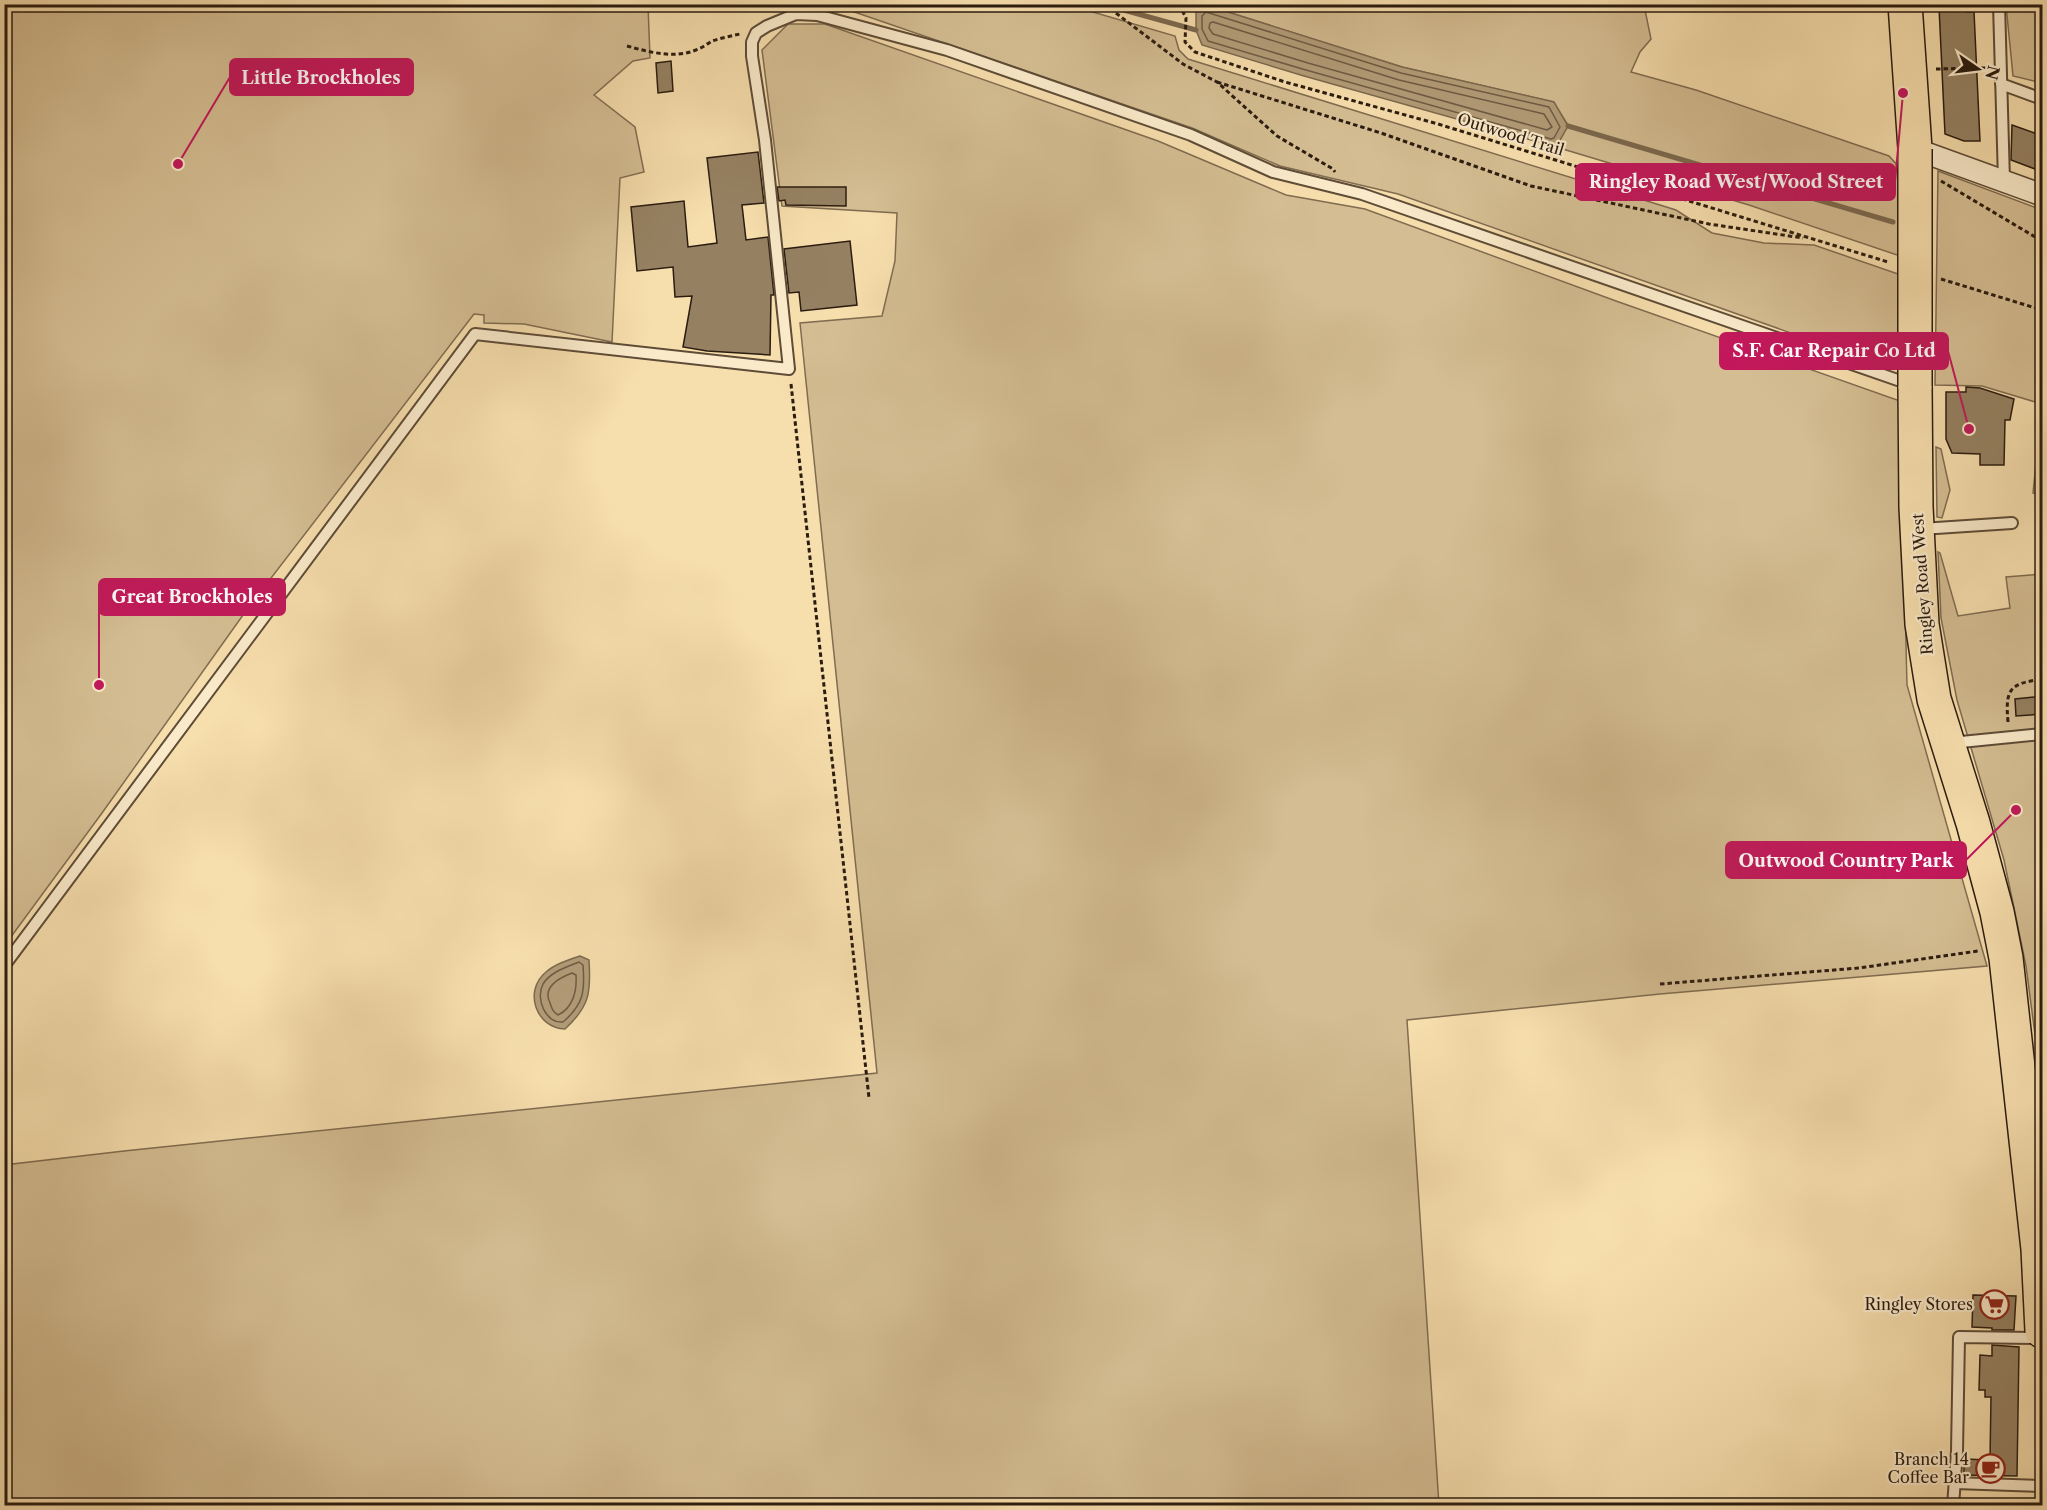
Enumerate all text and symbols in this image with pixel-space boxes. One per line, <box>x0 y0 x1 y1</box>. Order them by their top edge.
north arrow <box>1948 39 2008 99</box>
callout: Little Brockholes <box>230 59 413 95</box>
text: N <box>1981 63 2004 82</box>
text: Little Brockholes <box>241 67 401 89</box>
street label: Outwood Trail <box>1455 108 1567 160</box>
callout: Ringley Road West/Wood Street <box>1576 164 1895 200</box>
text: Ringley Road West/Wood Street <box>1589 171 1884 193</box>
callout: S.F. Car Repair Co Ltd <box>1720 333 1948 369</box>
text: S.F. Car Repair Co Ltd <box>1732 340 1936 362</box>
street label: Ringley Road West <box>1907 512 1937 656</box>
callout: Great Brockholes <box>99 579 285 615</box>
text: Great Brockholes <box>111 586 273 608</box>
callout: Outwood Country Park <box>1726 842 1966 878</box>
text: Outwood Country Park <box>1738 850 1955 872</box>
supermarket icon: Ringley Stores <box>1978 1288 2010 1320</box>
place label: Ringley Stores <box>1864 1294 1973 1314</box>
place label: Branch 14 Coffee Bar <box>1888 1449 1969 1487</box>
cafe icon: Branch 14 Coffee Bar <box>1974 1452 2006 1484</box>

